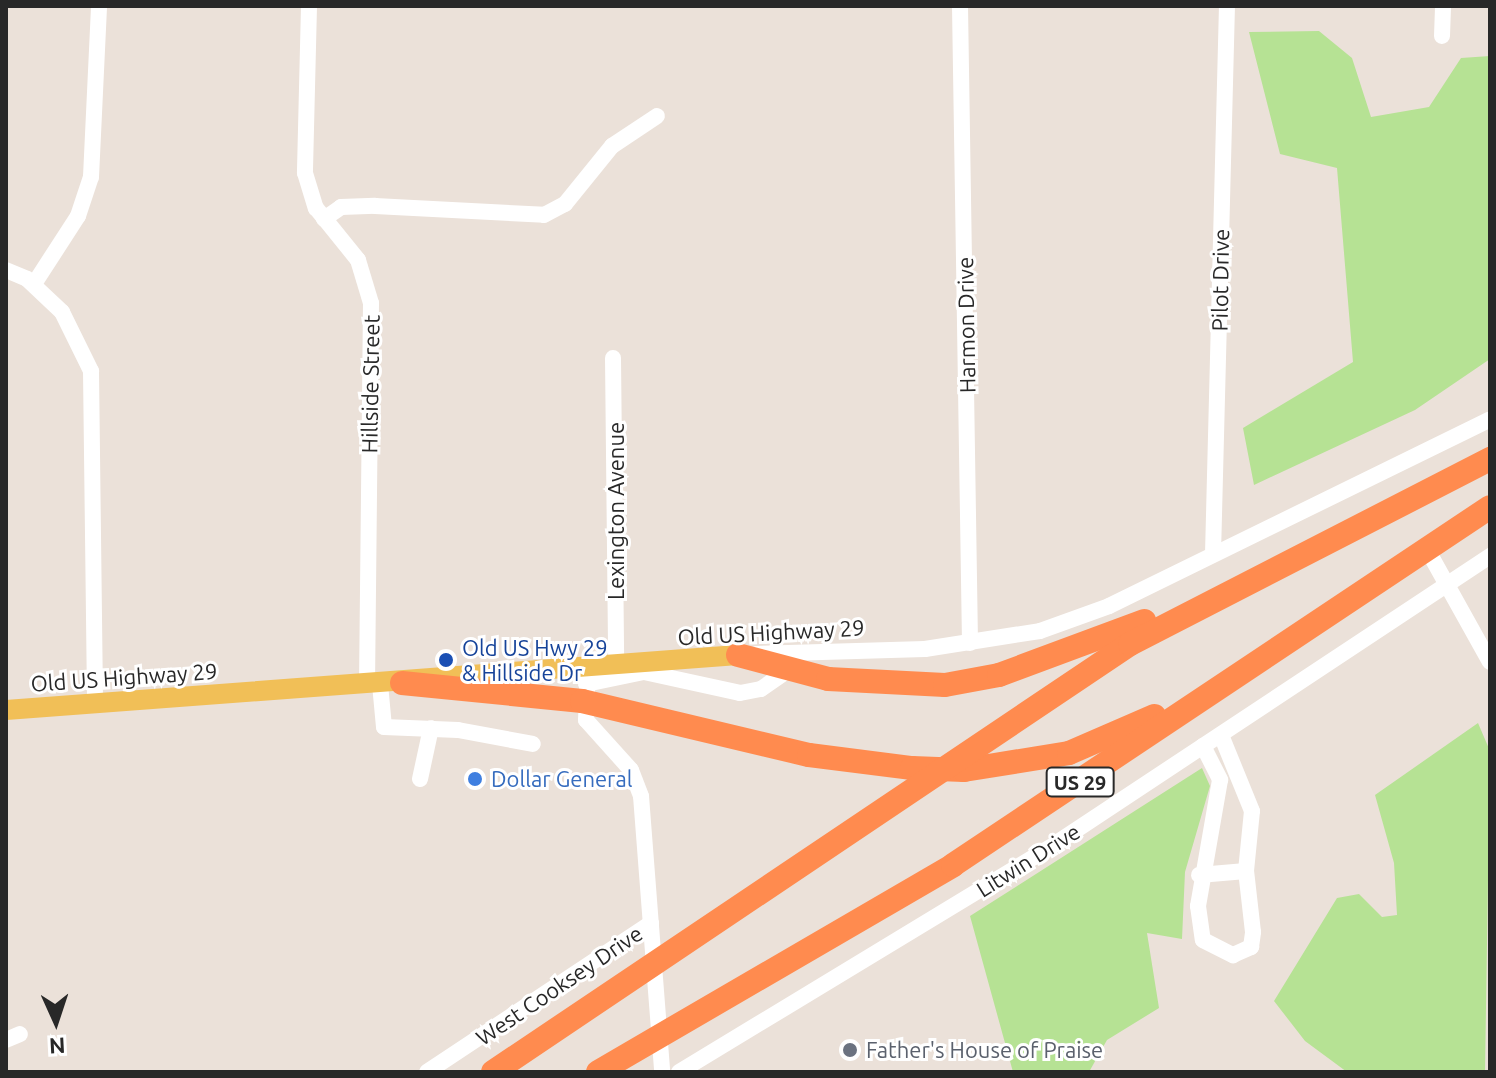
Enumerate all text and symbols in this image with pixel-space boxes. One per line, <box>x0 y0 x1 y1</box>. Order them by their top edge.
street label: Pilot Drive <box>1206 228 1234 332</box>
street label: Harmon Drive <box>952 257 980 393</box>
street label: Hillside Street <box>356 314 384 454</box>
street label: Lexington Avenue <box>603 422 629 600</box>
street label: Old US Highway 29 <box>677 614 865 650</box>
place label: Old US Hwy 29 & Hillside Dr <box>462 634 608 686</box>
marker: Old US Hwy 29 & Hillside Dr <box>437 651 455 669</box>
street label: Old US Highway 29 <box>30 657 218 697</box>
place label: Dollar General <box>491 766 632 792</box>
road number: US 29 <box>1044 766 1116 798</box>
marker: Dollar General <box>466 770 484 788</box>
street label: Litwin Drive <box>971 818 1085 902</box>
street label: West Cooksey Drive <box>471 920 647 1050</box>
north arrow <box>16 982 96 1062</box>
text: N <box>48 1034 66 1059</box>
place label: Father's House of Praise <box>866 1037 1103 1063</box>
marker: Father's House of Praise <box>841 1041 859 1059</box>

